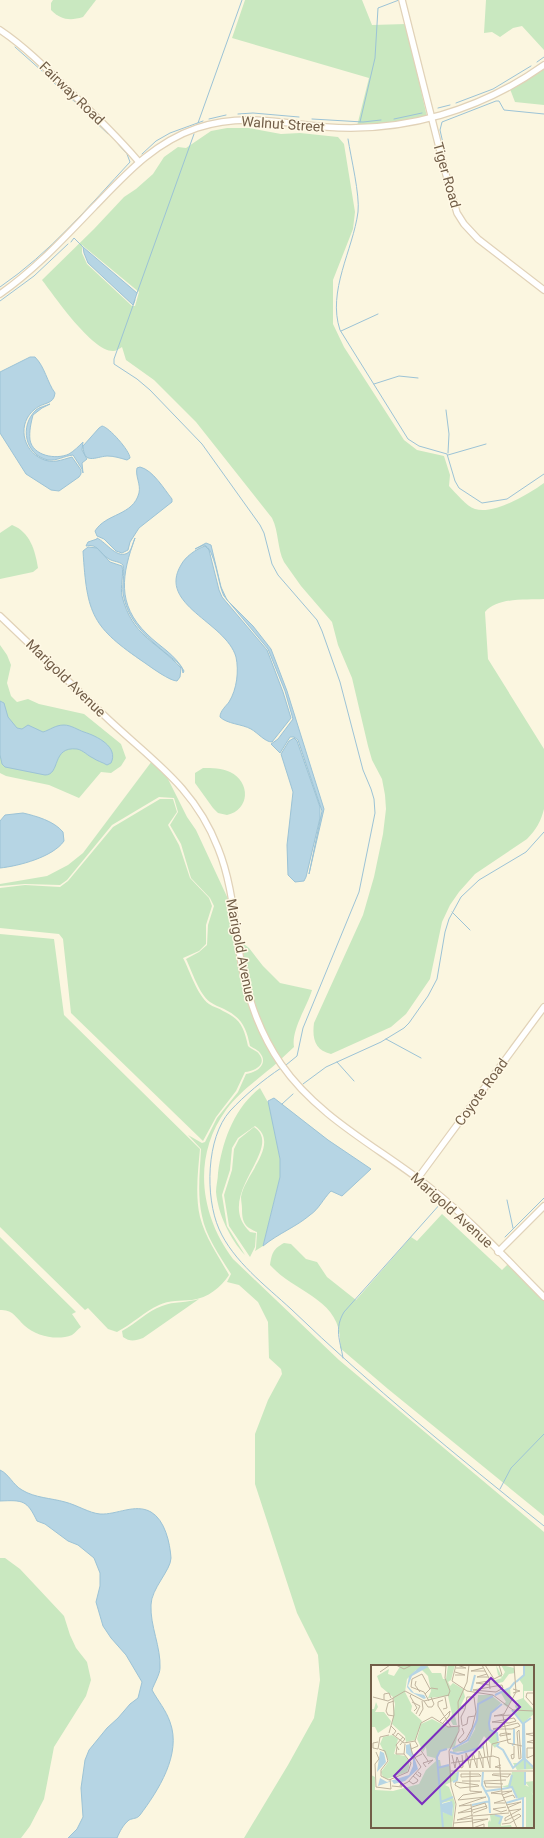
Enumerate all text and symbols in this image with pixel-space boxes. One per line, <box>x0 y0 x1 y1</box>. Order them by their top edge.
street label: Fairway Road <box>36 58 108 128</box>
street label: Walnut Street <box>241 113 326 135</box>
street label: Tiger Road <box>430 140 464 210</box>
street label: Marigold Avenue <box>23 636 109 720</box>
street label: Marigold Avenue <box>223 897 259 1003</box>
street label: Coyote Road <box>451 1055 511 1129</box>
street label: Marigold Avenue <box>408 1169 496 1251</box>
inset map <box>371 1665 534 1828</box>

